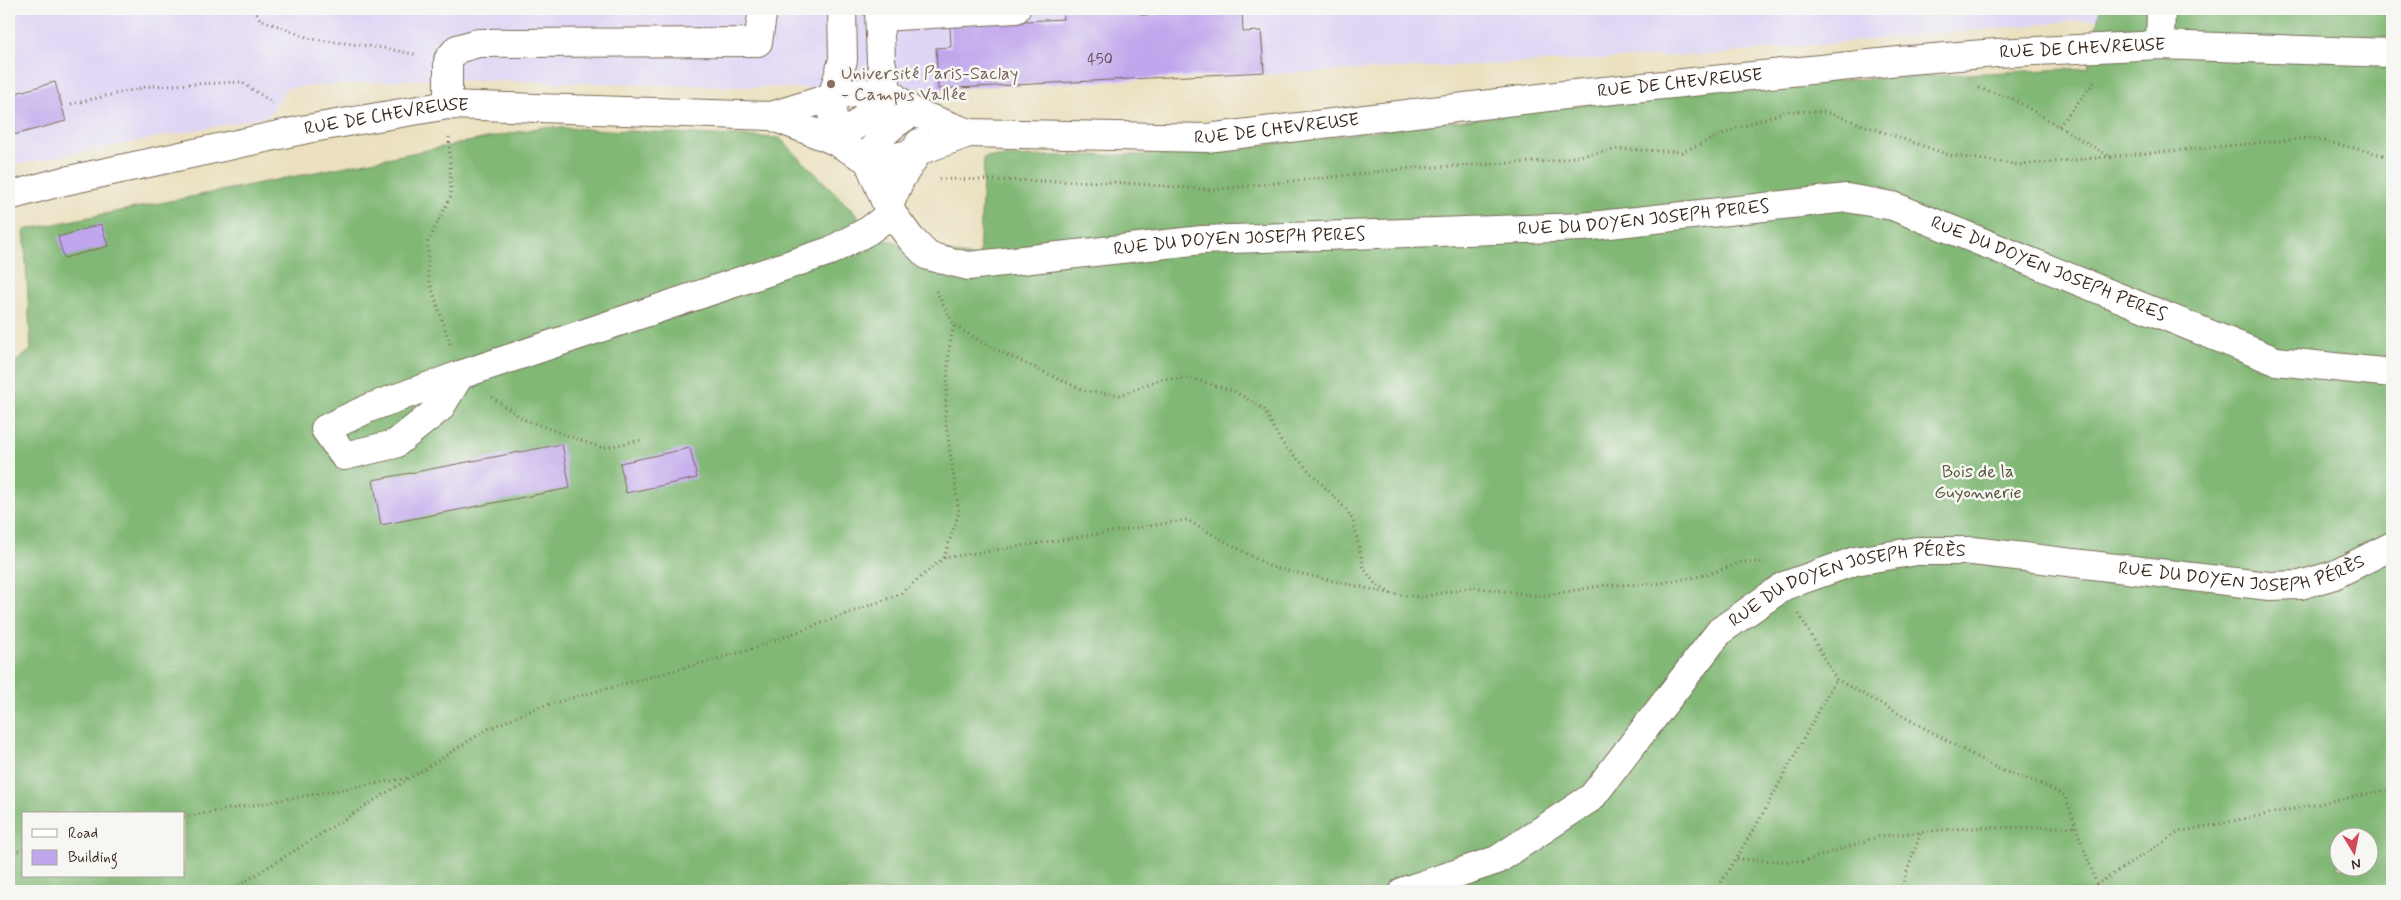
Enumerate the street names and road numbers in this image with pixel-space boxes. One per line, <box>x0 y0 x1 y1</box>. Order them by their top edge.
street label: RUE DE CHEVREUSE <box>1999 33 2166 65</box>
street label: RUE DE CHEVREUSE <box>1596 63 1764 104</box>
street label: RUE DE CHEVREUSE <box>303 93 469 141</box>
street label: RUE DE CHEVREUSE <box>1194 108 1360 150</box>
street label: RUE DU DOYEN JOSEPH PERES <box>1517 195 1771 241</box>
street label: RUE DU DOYEN JOSEPH PERES <box>1927 210 2170 328</box>
street label: RUE DU DOYEN JOSEPH PERES <box>1112 222 1366 262</box>
street label: RUE DU DOYEN JOSEPH PÉRÈS <box>1724 539 1966 633</box>
street label: RUE DU DOYEN JOSEPH PÉRÈS <box>2117 549 2369 598</box>

